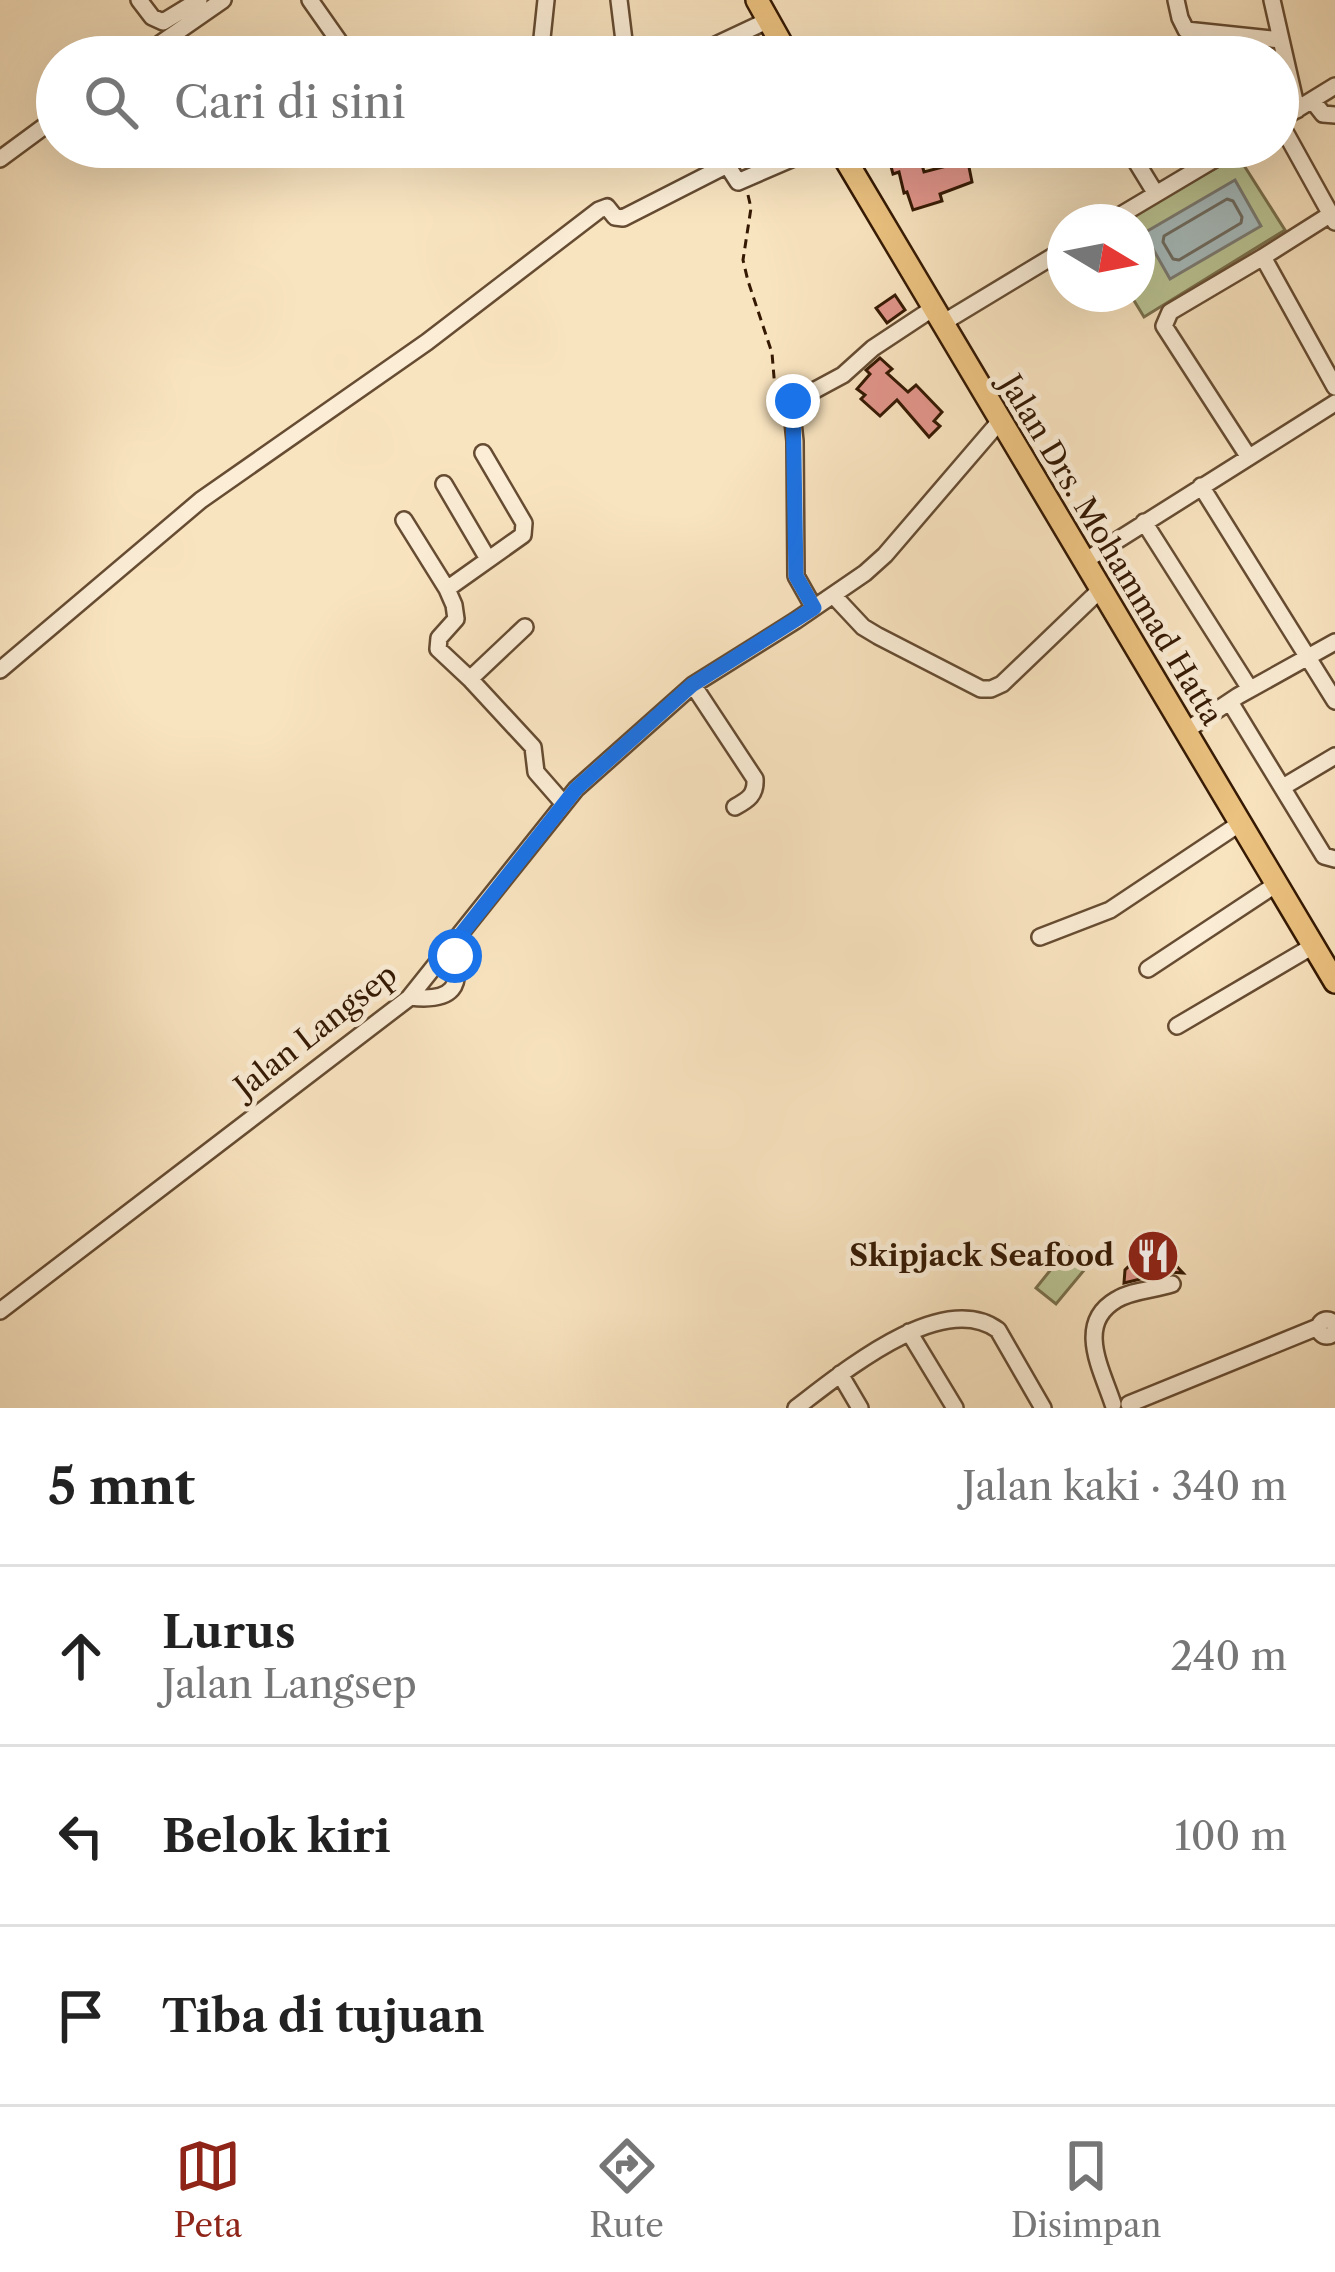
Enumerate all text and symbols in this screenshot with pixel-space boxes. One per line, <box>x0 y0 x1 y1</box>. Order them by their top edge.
search box <box>36 36 1299 168</box>
icon: search <box>78 69 144 135</box>
text: Cari di sini <box>174 74 405 130</box>
north arrow <box>1047 204 1155 312</box>
street label: Jalan Drs. Mohammad Hatta <box>990 364 1231 732</box>
route end <box>766 374 820 428</box>
route start <box>428 929 482 983</box>
street label: Jalan Langsep <box>224 956 404 1108</box>
restaurant icon: Skipjack Seafood <box>1125 1228 1181 1284</box>
place label: Skipjack Seafood <box>849 1237 1114 1274</box>
text: 5 mnt <box>48 1455 195 1517</box>
text: Jalan kaki · 340 m <box>962 1462 1287 1510</box>
text: Lurus <box>162 1604 296 1660</box>
icon: ahead <box>48 1623 114 1689</box>
text: 240 m <box>1171 1632 1287 1680</box>
text: Jalan Langsep <box>162 1660 417 1708</box>
icon: left <box>48 1803 114 1869</box>
text: Belok kiri <box>162 1808 391 1864</box>
text: 100 m <box>1174 1812 1287 1860</box>
icon: arrive <box>48 1983 114 2049</box>
text: Tiba di tujuan <box>162 1988 485 2044</box>
tab: Peta <box>174 2133 242 2246</box>
tab: Rute <box>589 2133 664 2246</box>
tab: Disimpan <box>1011 2133 1161 2246</box>

